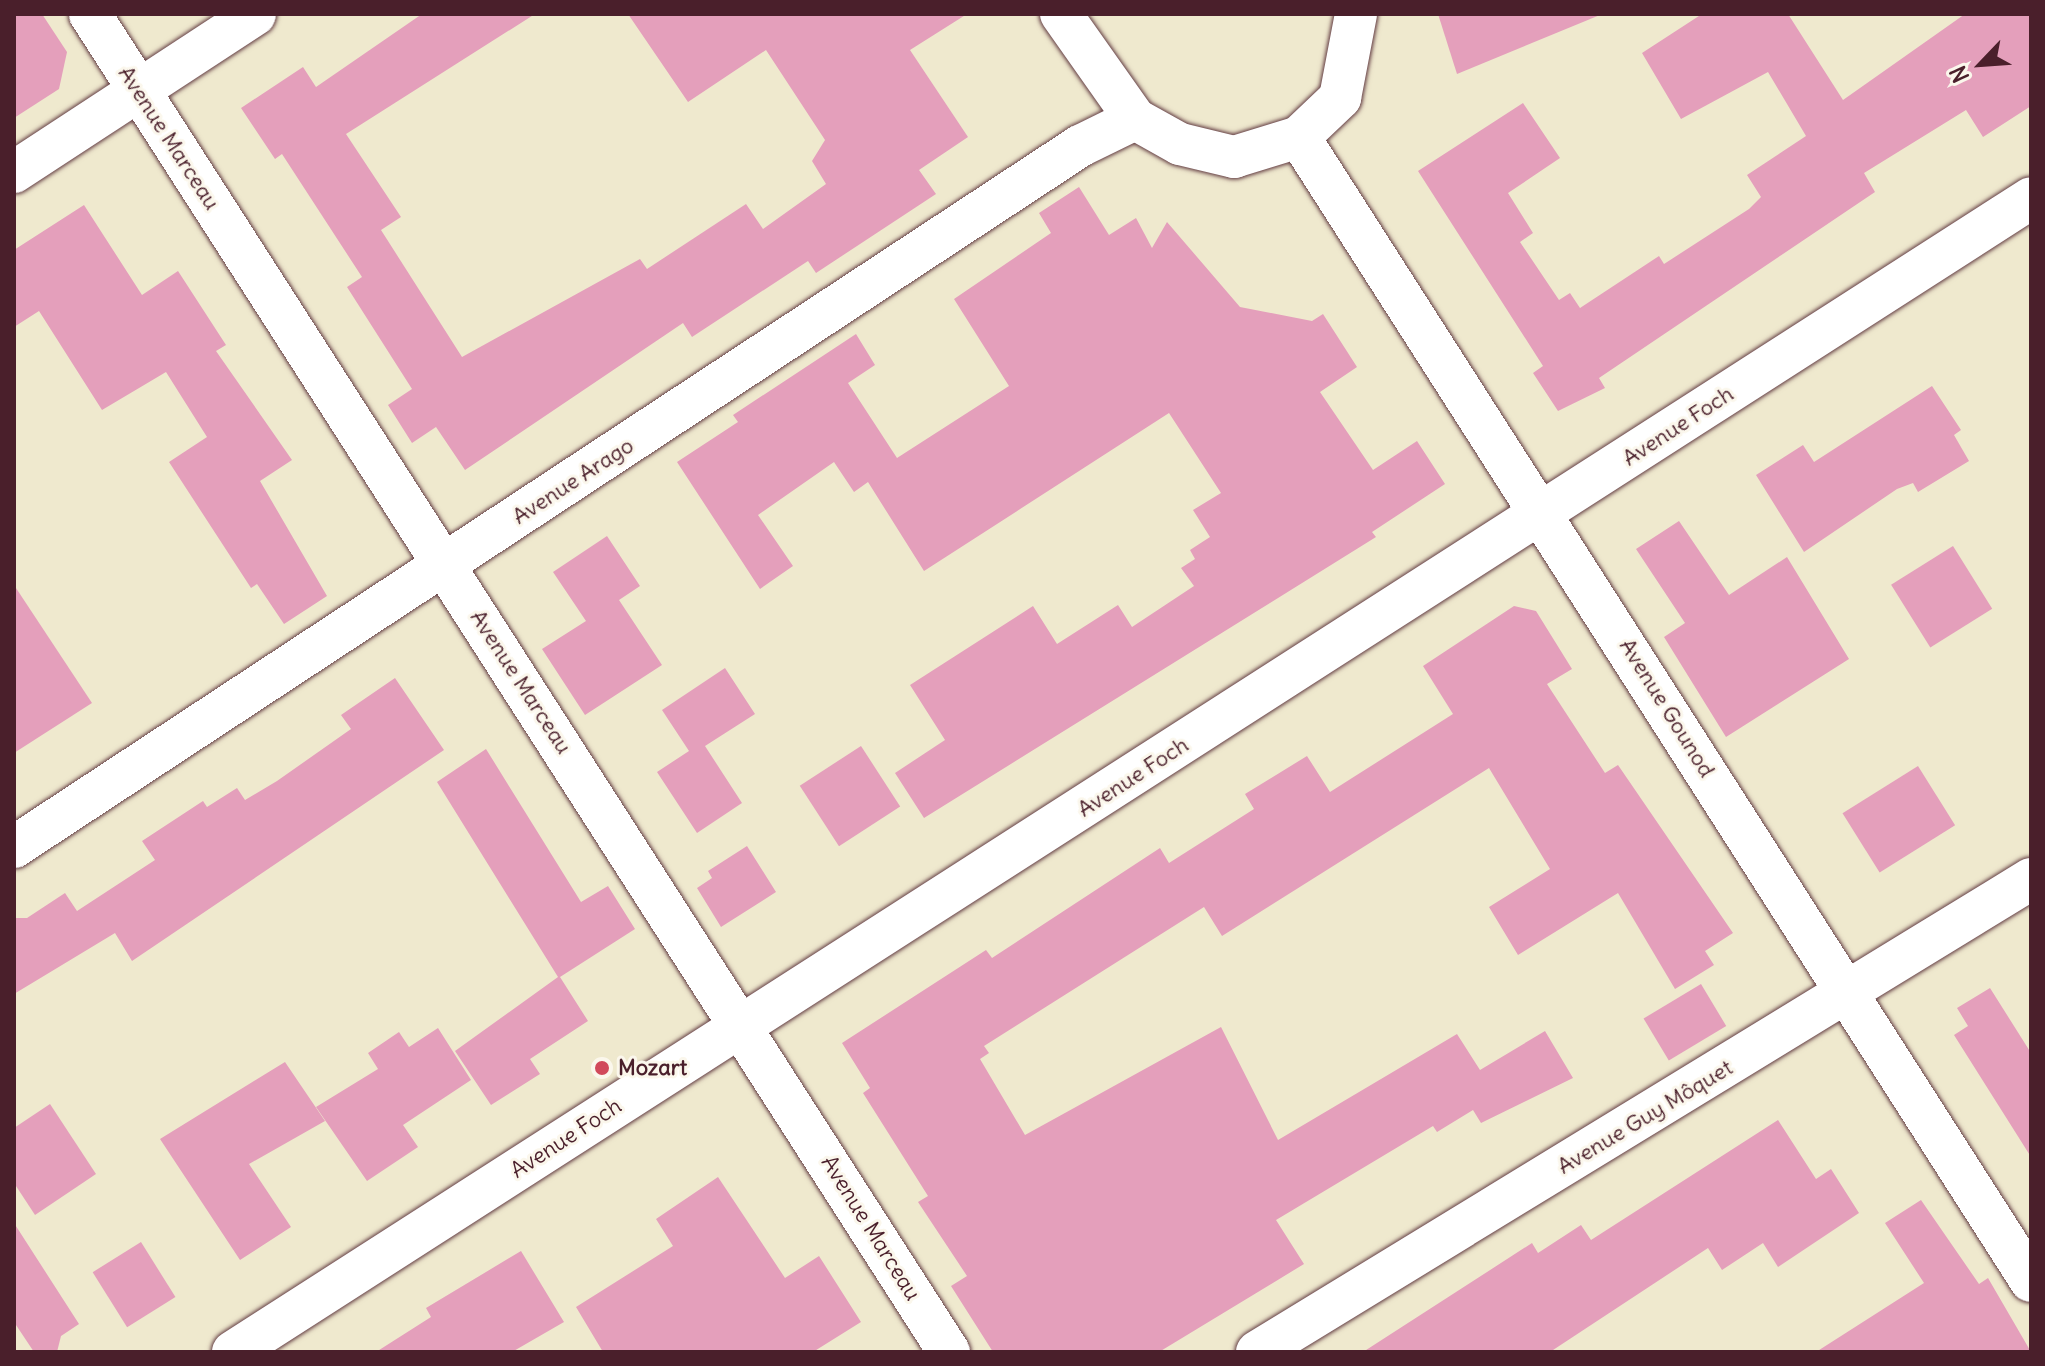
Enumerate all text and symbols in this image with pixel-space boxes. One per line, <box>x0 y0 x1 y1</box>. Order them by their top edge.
north arrow <box>1941 24 2021 104</box>
street label: Avenue Marceau <box>113 61 225 215</box>
text: N <box>1943 61 1975 87</box>
street label: Avenue Foch <box>1618 380 1738 472</box>
street label: Avenue Arago <box>508 432 638 530</box>
street label: Avenue Marceau <box>465 605 577 759</box>
street label: Avenue Gounod <box>1614 634 1720 782</box>
street label: Avenue Foch <box>1073 731 1193 823</box>
street label: Avenue Guy Môquet <box>1553 1054 1737 1180</box>
place label: Mozart <box>618 1055 687 1081</box>
marker: Mozart <box>593 1059 611 1077</box>
street label: Avenue Foch <box>506 1092 626 1184</box>
street label: Avenue Marceau <box>816 1151 926 1305</box>

